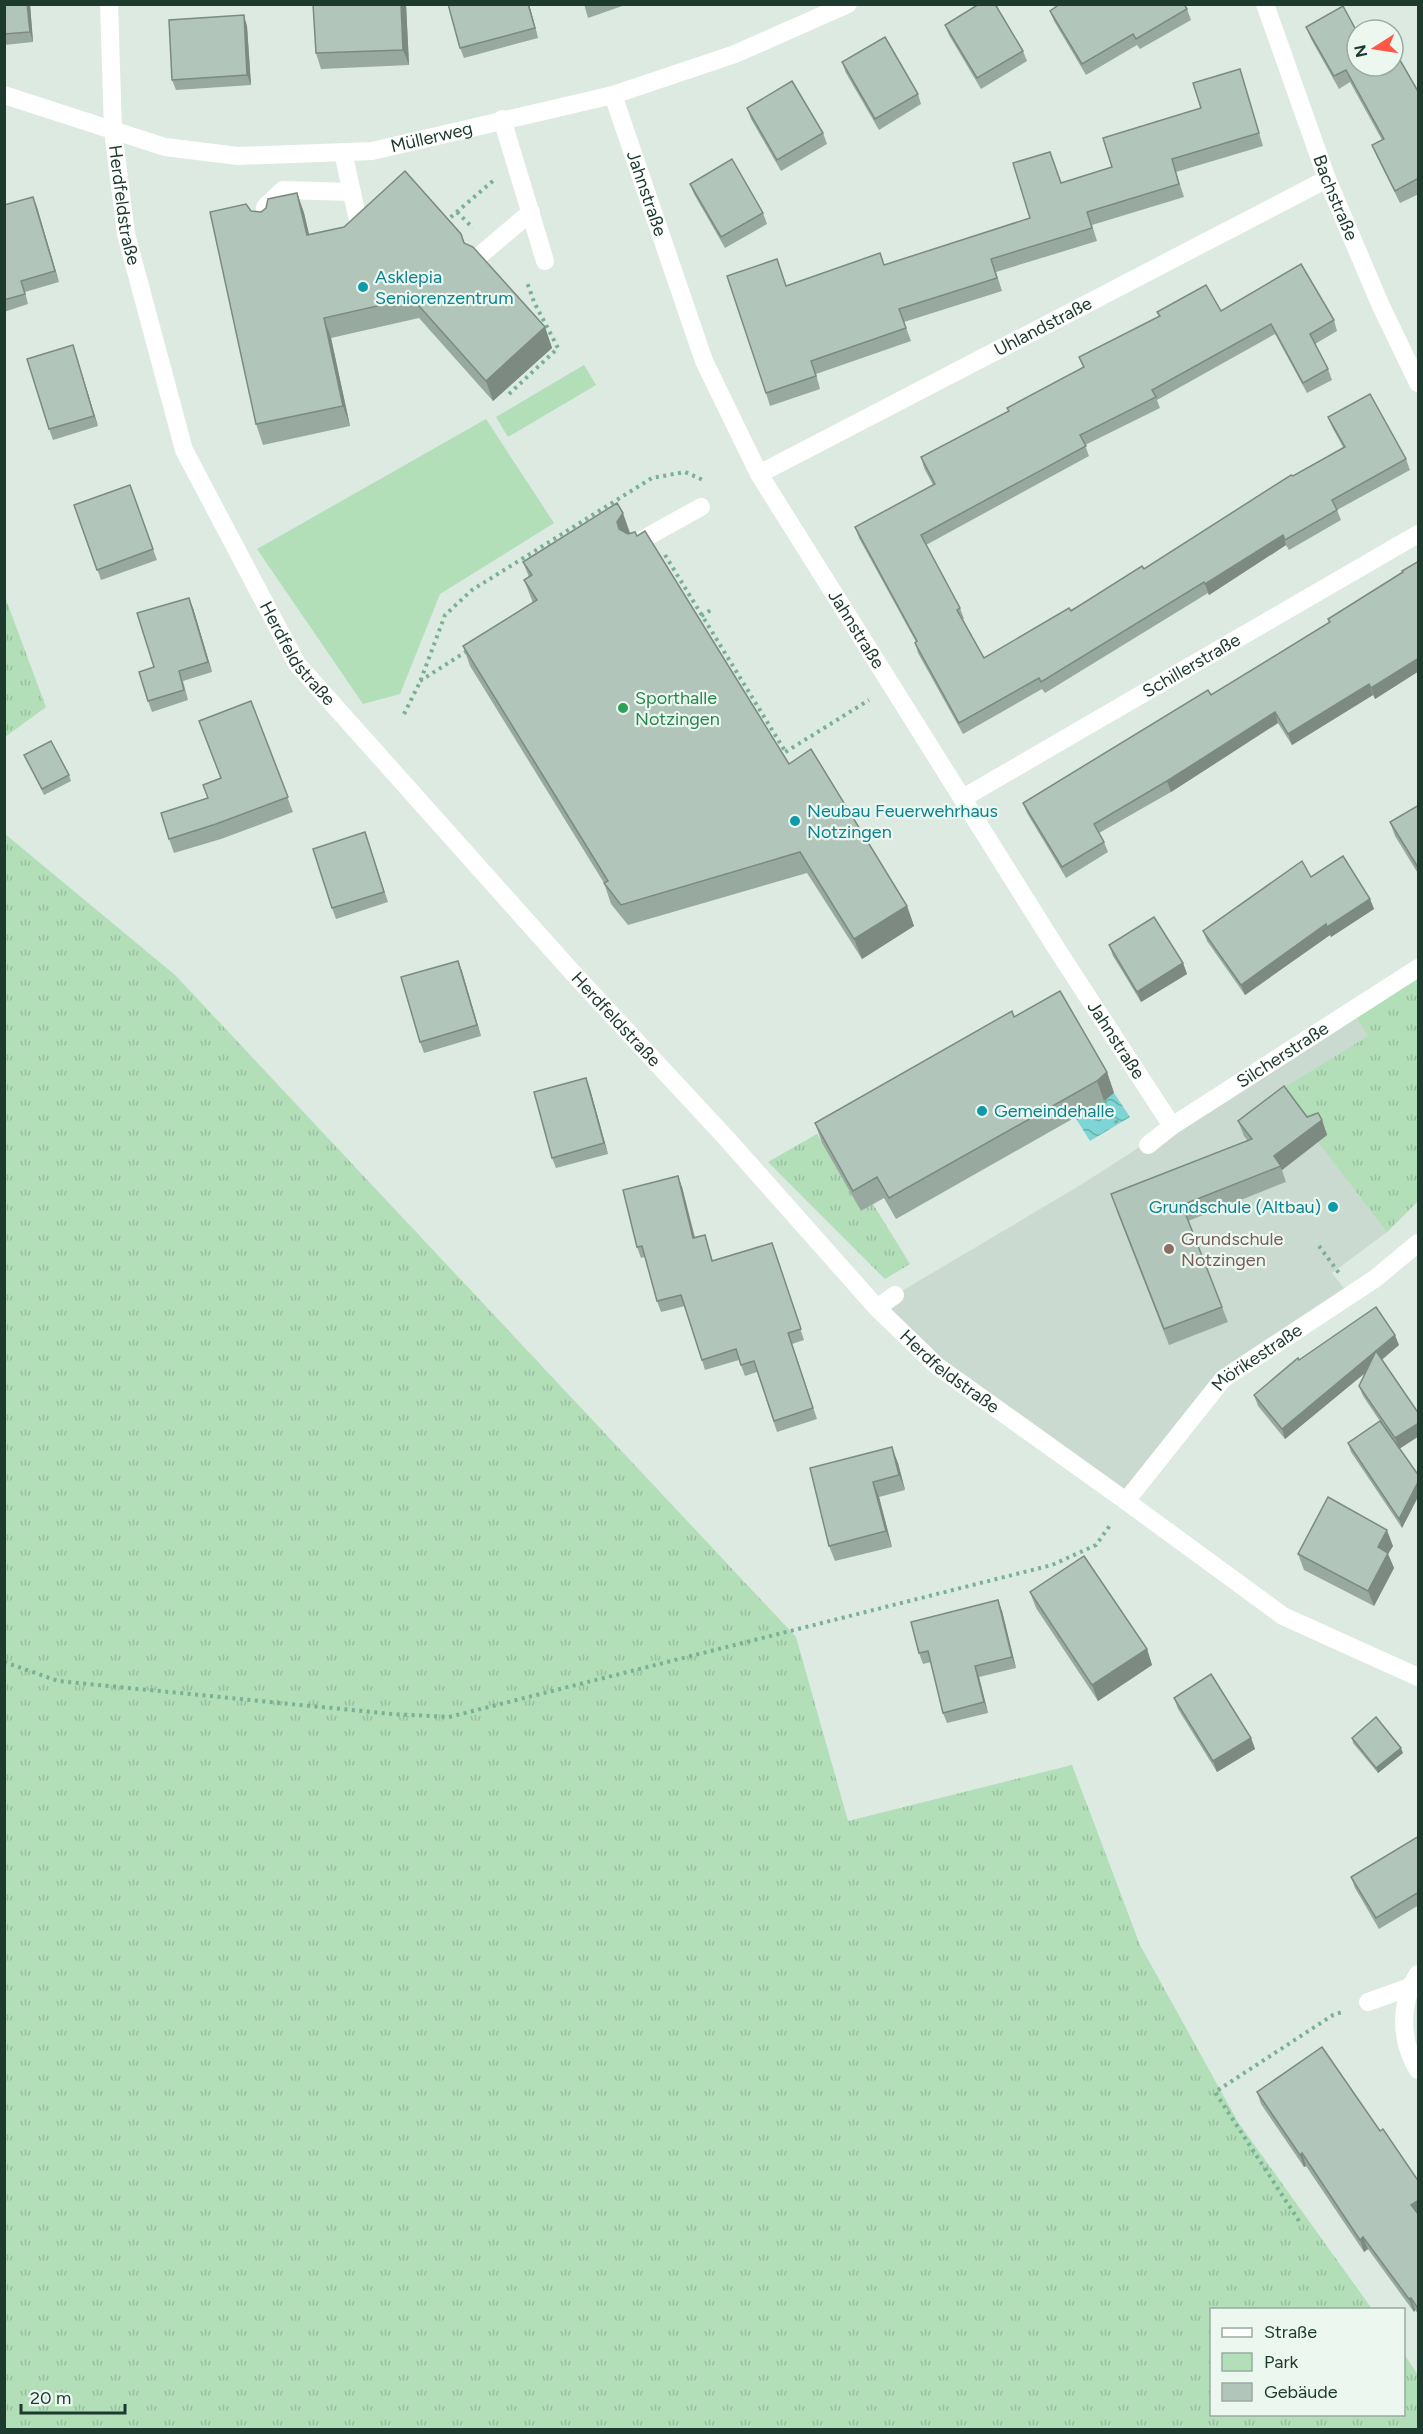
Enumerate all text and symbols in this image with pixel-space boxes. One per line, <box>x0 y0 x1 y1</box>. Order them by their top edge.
north arrow <box>1345 18 1405 78</box>
text: N <box>1350 43 1371 59</box>
street label: Müllerweg <box>388 117 475 157</box>
street label: Herdfeldstraße <box>104 144 145 268</box>
street label: Jahnstraße <box>622 148 672 239</box>
street label: Bachstraße <box>1308 152 1363 244</box>
place label: Asklepia Seniorenzentrum <box>375 266 513 309</box>
marker: Asklepia Seniorenzentrum <box>356 280 370 294</box>
street label: Uhlandstraße <box>990 292 1096 361</box>
street label: Jahnstraße <box>823 586 889 673</box>
street label: Herdfeldstraße <box>255 598 340 710</box>
street label: Schillerstraße <box>1139 628 1244 702</box>
place label: Sporthalle Notzingen <box>635 687 720 730</box>
marker: Sporthalle Notzingen <box>616 701 630 715</box>
place label: Neubau Feuerwehrhaus Notzingen <box>807 800 998 843</box>
marker: Neubau Feuerwehrhaus Notzingen <box>788 814 802 828</box>
street label: Herdfeldstraße <box>567 967 665 1071</box>
street label: Jahnstraße <box>1082 997 1150 1083</box>
street label: Silcherstraße <box>1232 1017 1333 1093</box>
place label: Gemeindehalle <box>994 1100 1114 1122</box>
marker: Gemeindehalle <box>975 1104 989 1118</box>
place label: Grundschule (Altbau) <box>1149 1196 1321 1218</box>
marker: Grundschule (Altbau) <box>1326 1200 1340 1214</box>
place label: Grundschule Notzingen <box>1181 1228 1284 1271</box>
marker: Grundschule Notzingen <box>1162 1242 1176 1256</box>
street label: Mörikestraße <box>1207 1319 1306 1395</box>
street label: Herdfeldstraße <box>895 1325 1004 1418</box>
legend <box>1210 2308 1405 2416</box>
text: Straße <box>1264 2321 1317 2343</box>
text: Park <box>1264 2351 1299 2373</box>
scale bar <box>21 2377 124 2415</box>
text: Gebäude <box>1264 2381 1338 2403</box>
text: 20 m <box>30 2387 71 2409</box>

